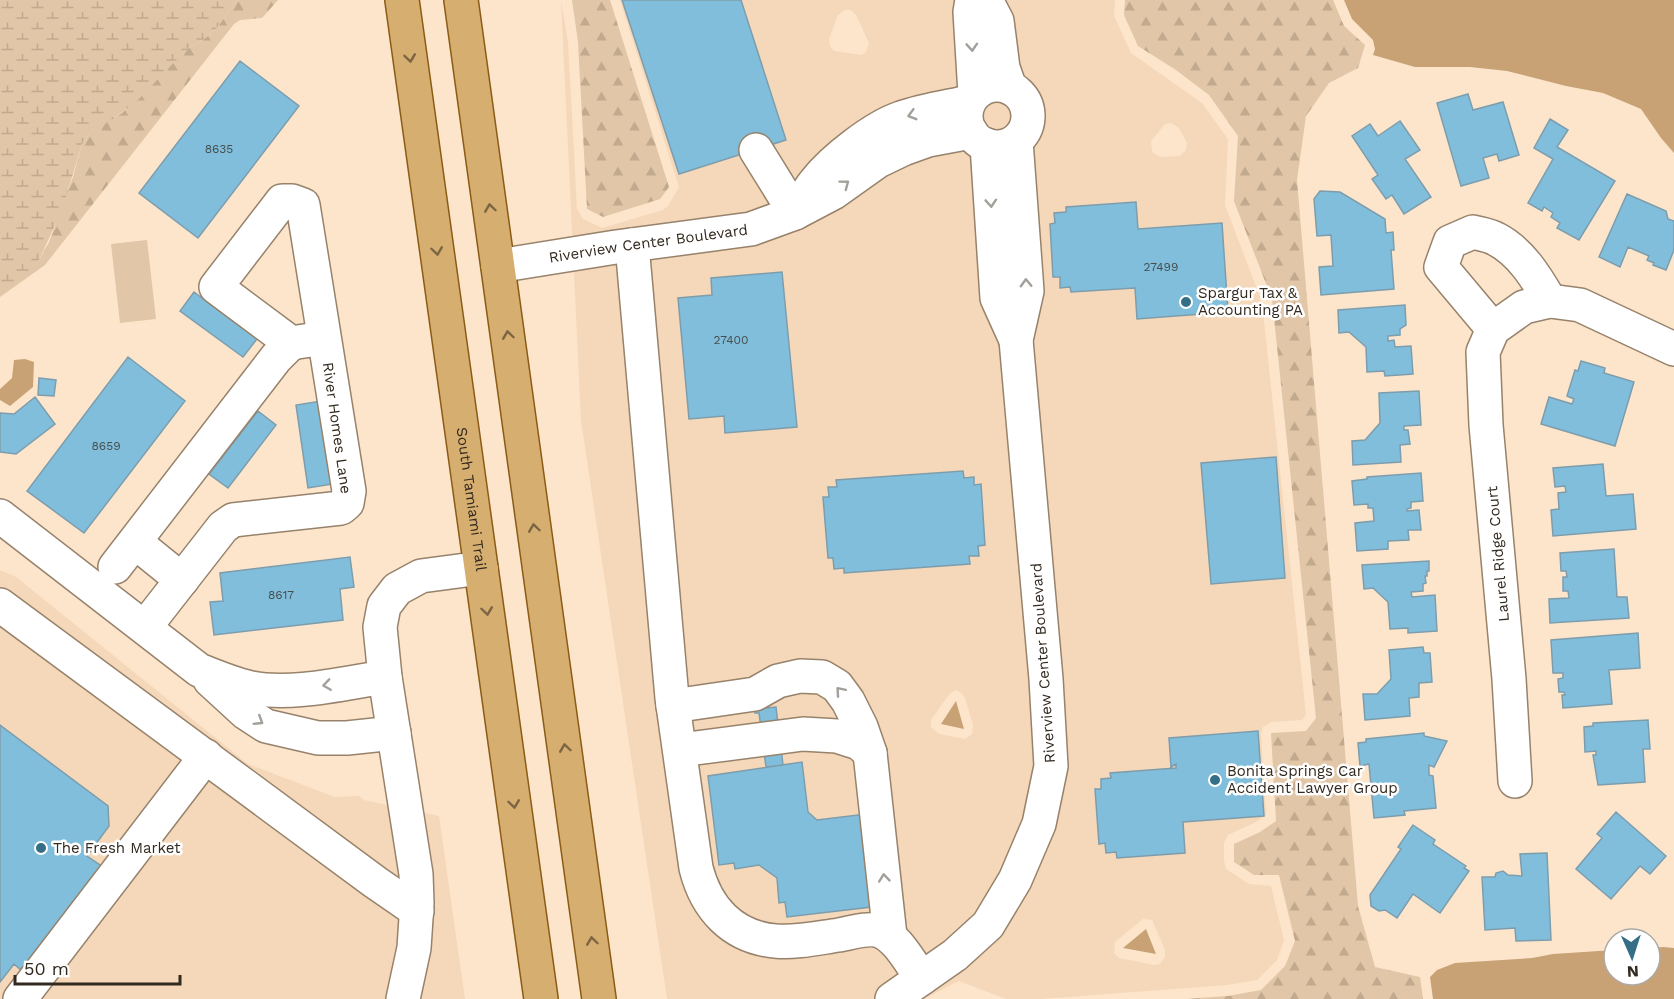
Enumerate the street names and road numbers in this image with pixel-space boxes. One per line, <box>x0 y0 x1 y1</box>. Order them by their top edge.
street label: Riverview Center Boulevard <box>548 221 749 267</box>
street label: River Homes Lane <box>319 361 355 495</box>
street label: South Tamiami Trail <box>453 426 490 573</box>
street label: Laurel Ridge Court <box>1483 485 1513 623</box>
street label: Riverview Center Boulevard <box>1027 562 1059 764</box>

